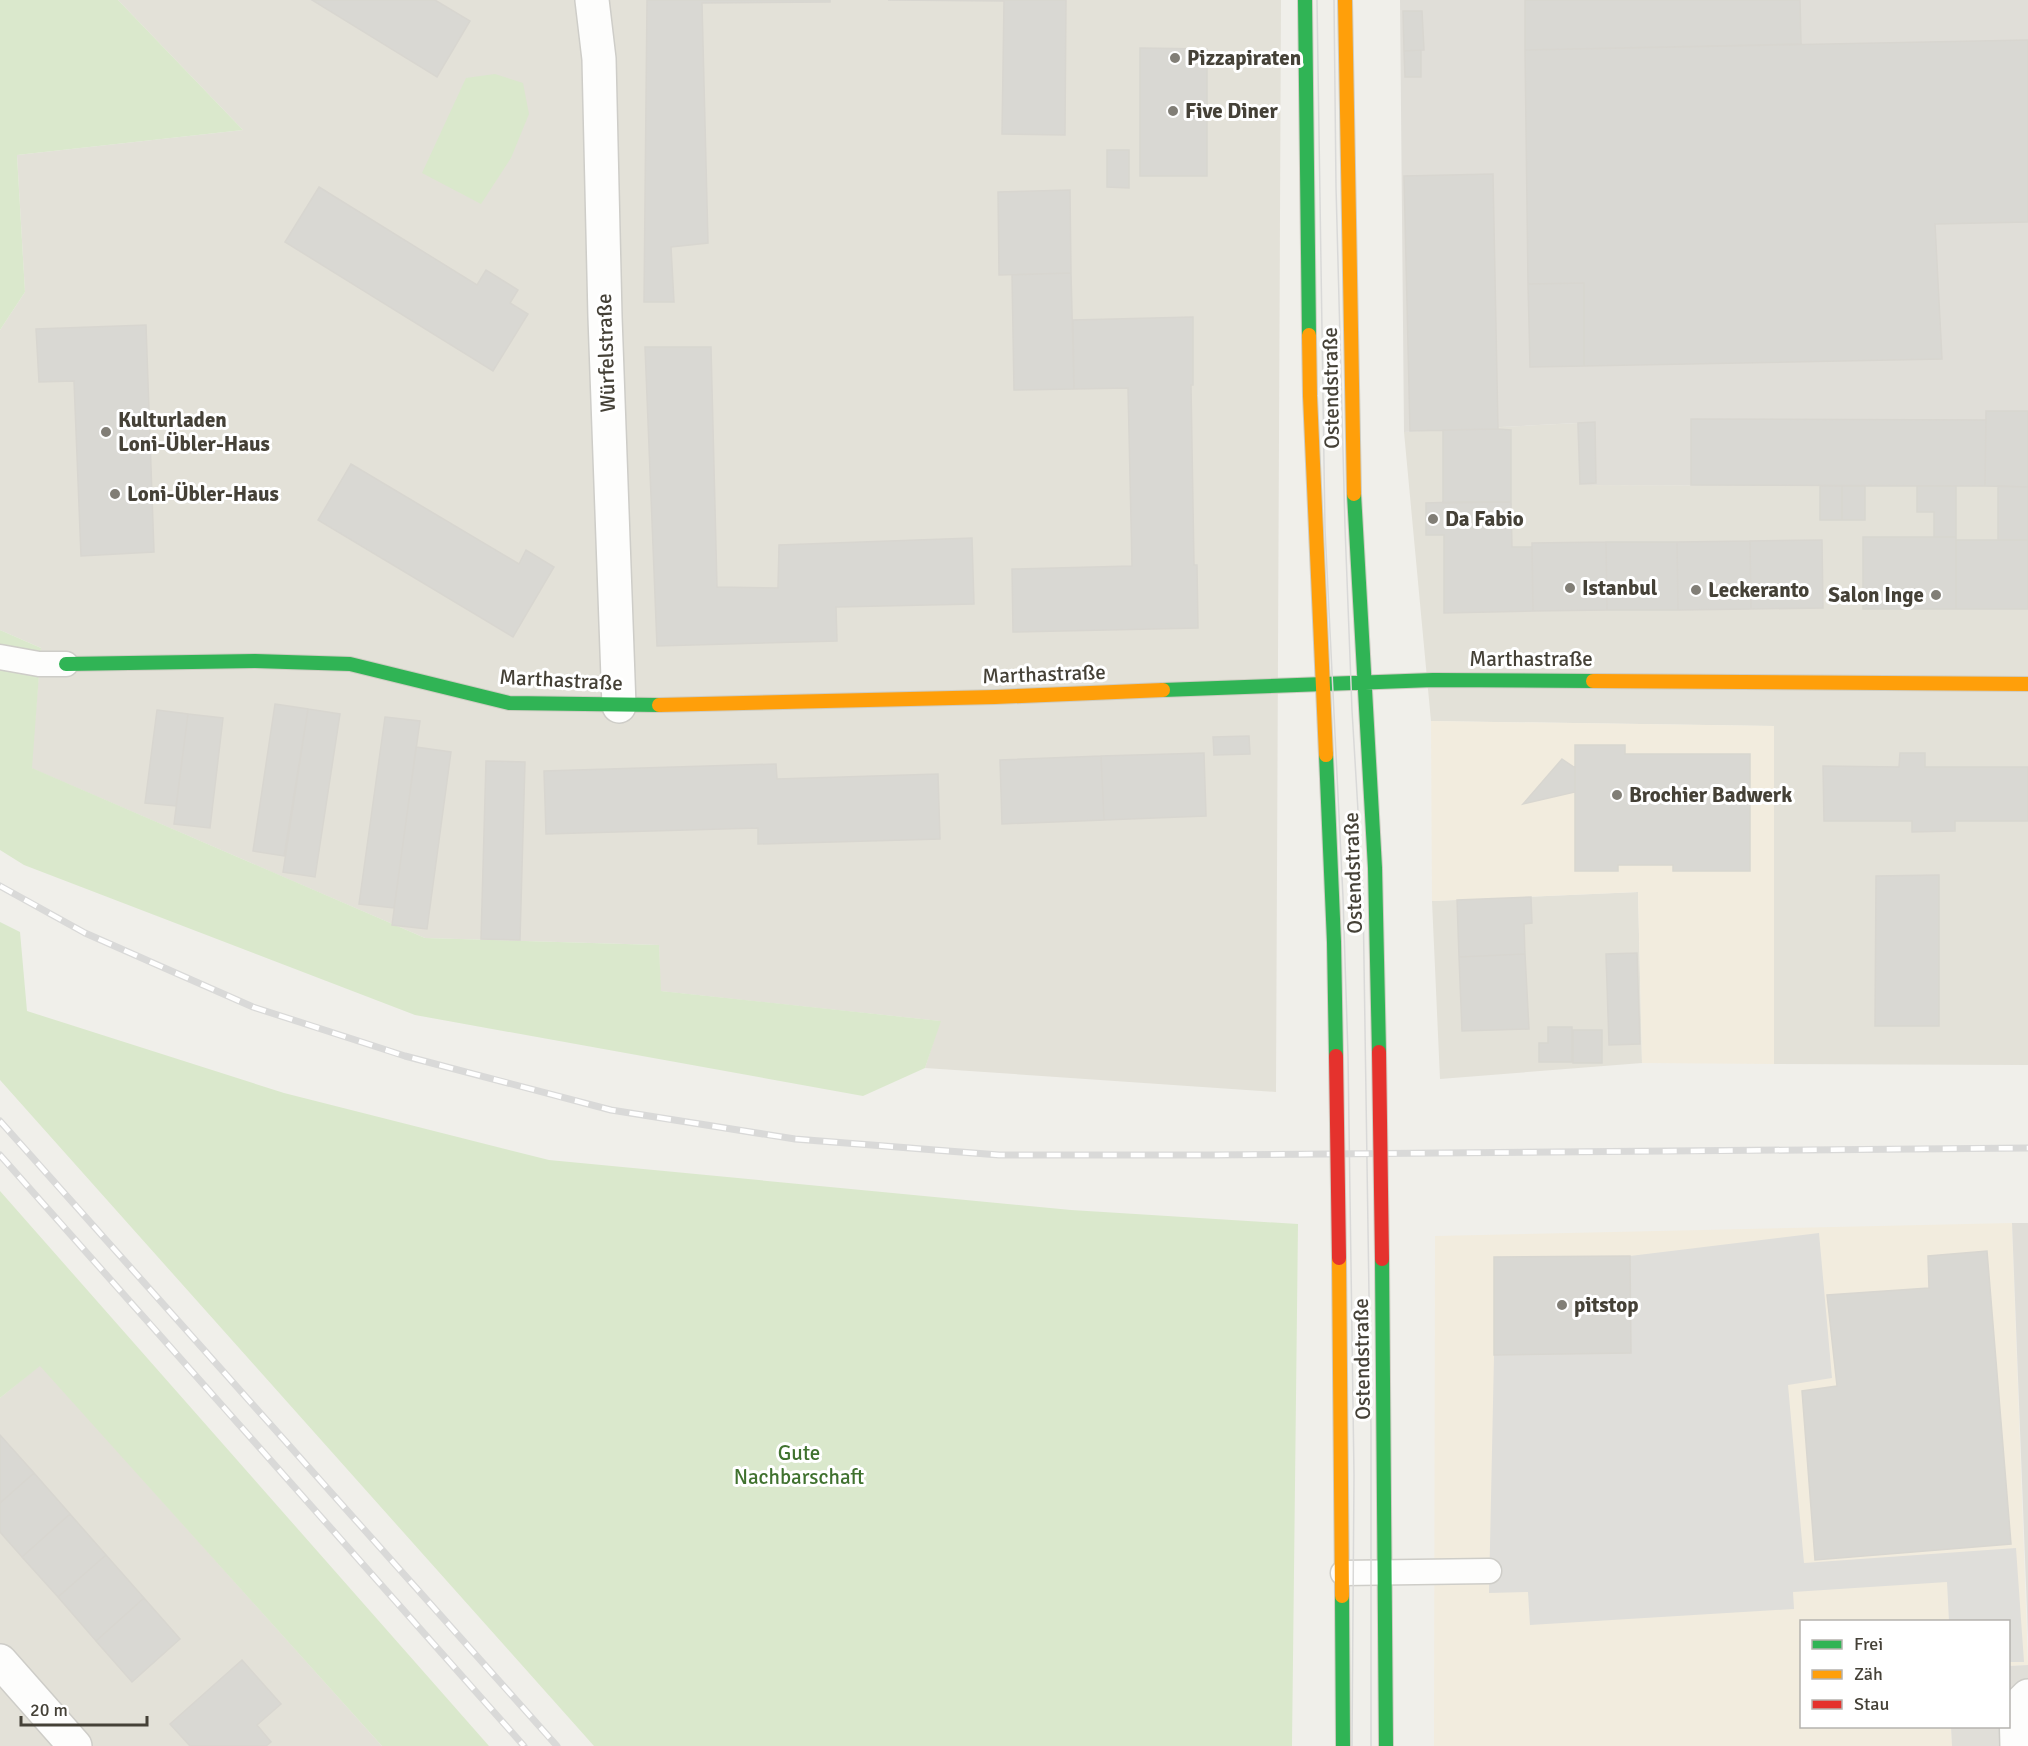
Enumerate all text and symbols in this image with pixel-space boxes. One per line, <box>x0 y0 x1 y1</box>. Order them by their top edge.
place label: Pizzapiraten <box>1187 45 1301 71</box>
marker: Pizzapiraten <box>1168 51 1182 65</box>
place label: Five Diner <box>1185 98 1278 124</box>
marker: Five Diner <box>1166 104 1180 118</box>
street label: Würfelstraße <box>591 293 621 413</box>
street label: Ostendstraße <box>1317 327 1345 449</box>
place label: Kulturladen Loni-Übler-Haus <box>118 407 270 457</box>
marker: Kulturladen Loni-Übler-Haus <box>99 425 113 439</box>
place label: Loni-Übler-Haus <box>127 481 279 507</box>
marker: Loni-Übler-Haus <box>108 487 122 501</box>
place label: Da Fabio <box>1445 506 1524 532</box>
marker: Da Fabio <box>1426 512 1440 526</box>
place label: Istanbul <box>1582 575 1658 601</box>
place label: Leckeranto <box>1708 577 1809 603</box>
marker: Istanbul <box>1563 581 1577 595</box>
place label: Salon Inge <box>1828 582 1924 608</box>
marker: Leckeranto <box>1689 583 1703 597</box>
marker: Salon Inge <box>1929 588 1943 602</box>
street label: Marthastraße <box>1469 646 1593 672</box>
street label: Marthastraße <box>982 659 1106 689</box>
street label: Marthastraße <box>499 664 623 696</box>
place label: Brochier Badwerk <box>1629 782 1792 808</box>
marker: Brochier Badwerk <box>1610 788 1624 802</box>
street label: Ostendstraße <box>1338 812 1368 934</box>
place label: pitstop <box>1574 1292 1639 1318</box>
street label: Ostendstraße <box>1348 1298 1376 1420</box>
marker: pitstop <box>1555 1298 1569 1312</box>
park label: Gute Nachbarschaft <box>734 1440 865 1490</box>
legend <box>1800 1620 2010 1728</box>
text: Frei <box>1854 1633 1883 1655</box>
text: Zäh <box>1854 1663 1883 1685</box>
scale bar <box>21 1689 147 1727</box>
text: Stau <box>1854 1693 1889 1715</box>
text: 20 m <box>30 1699 68 1721</box>

